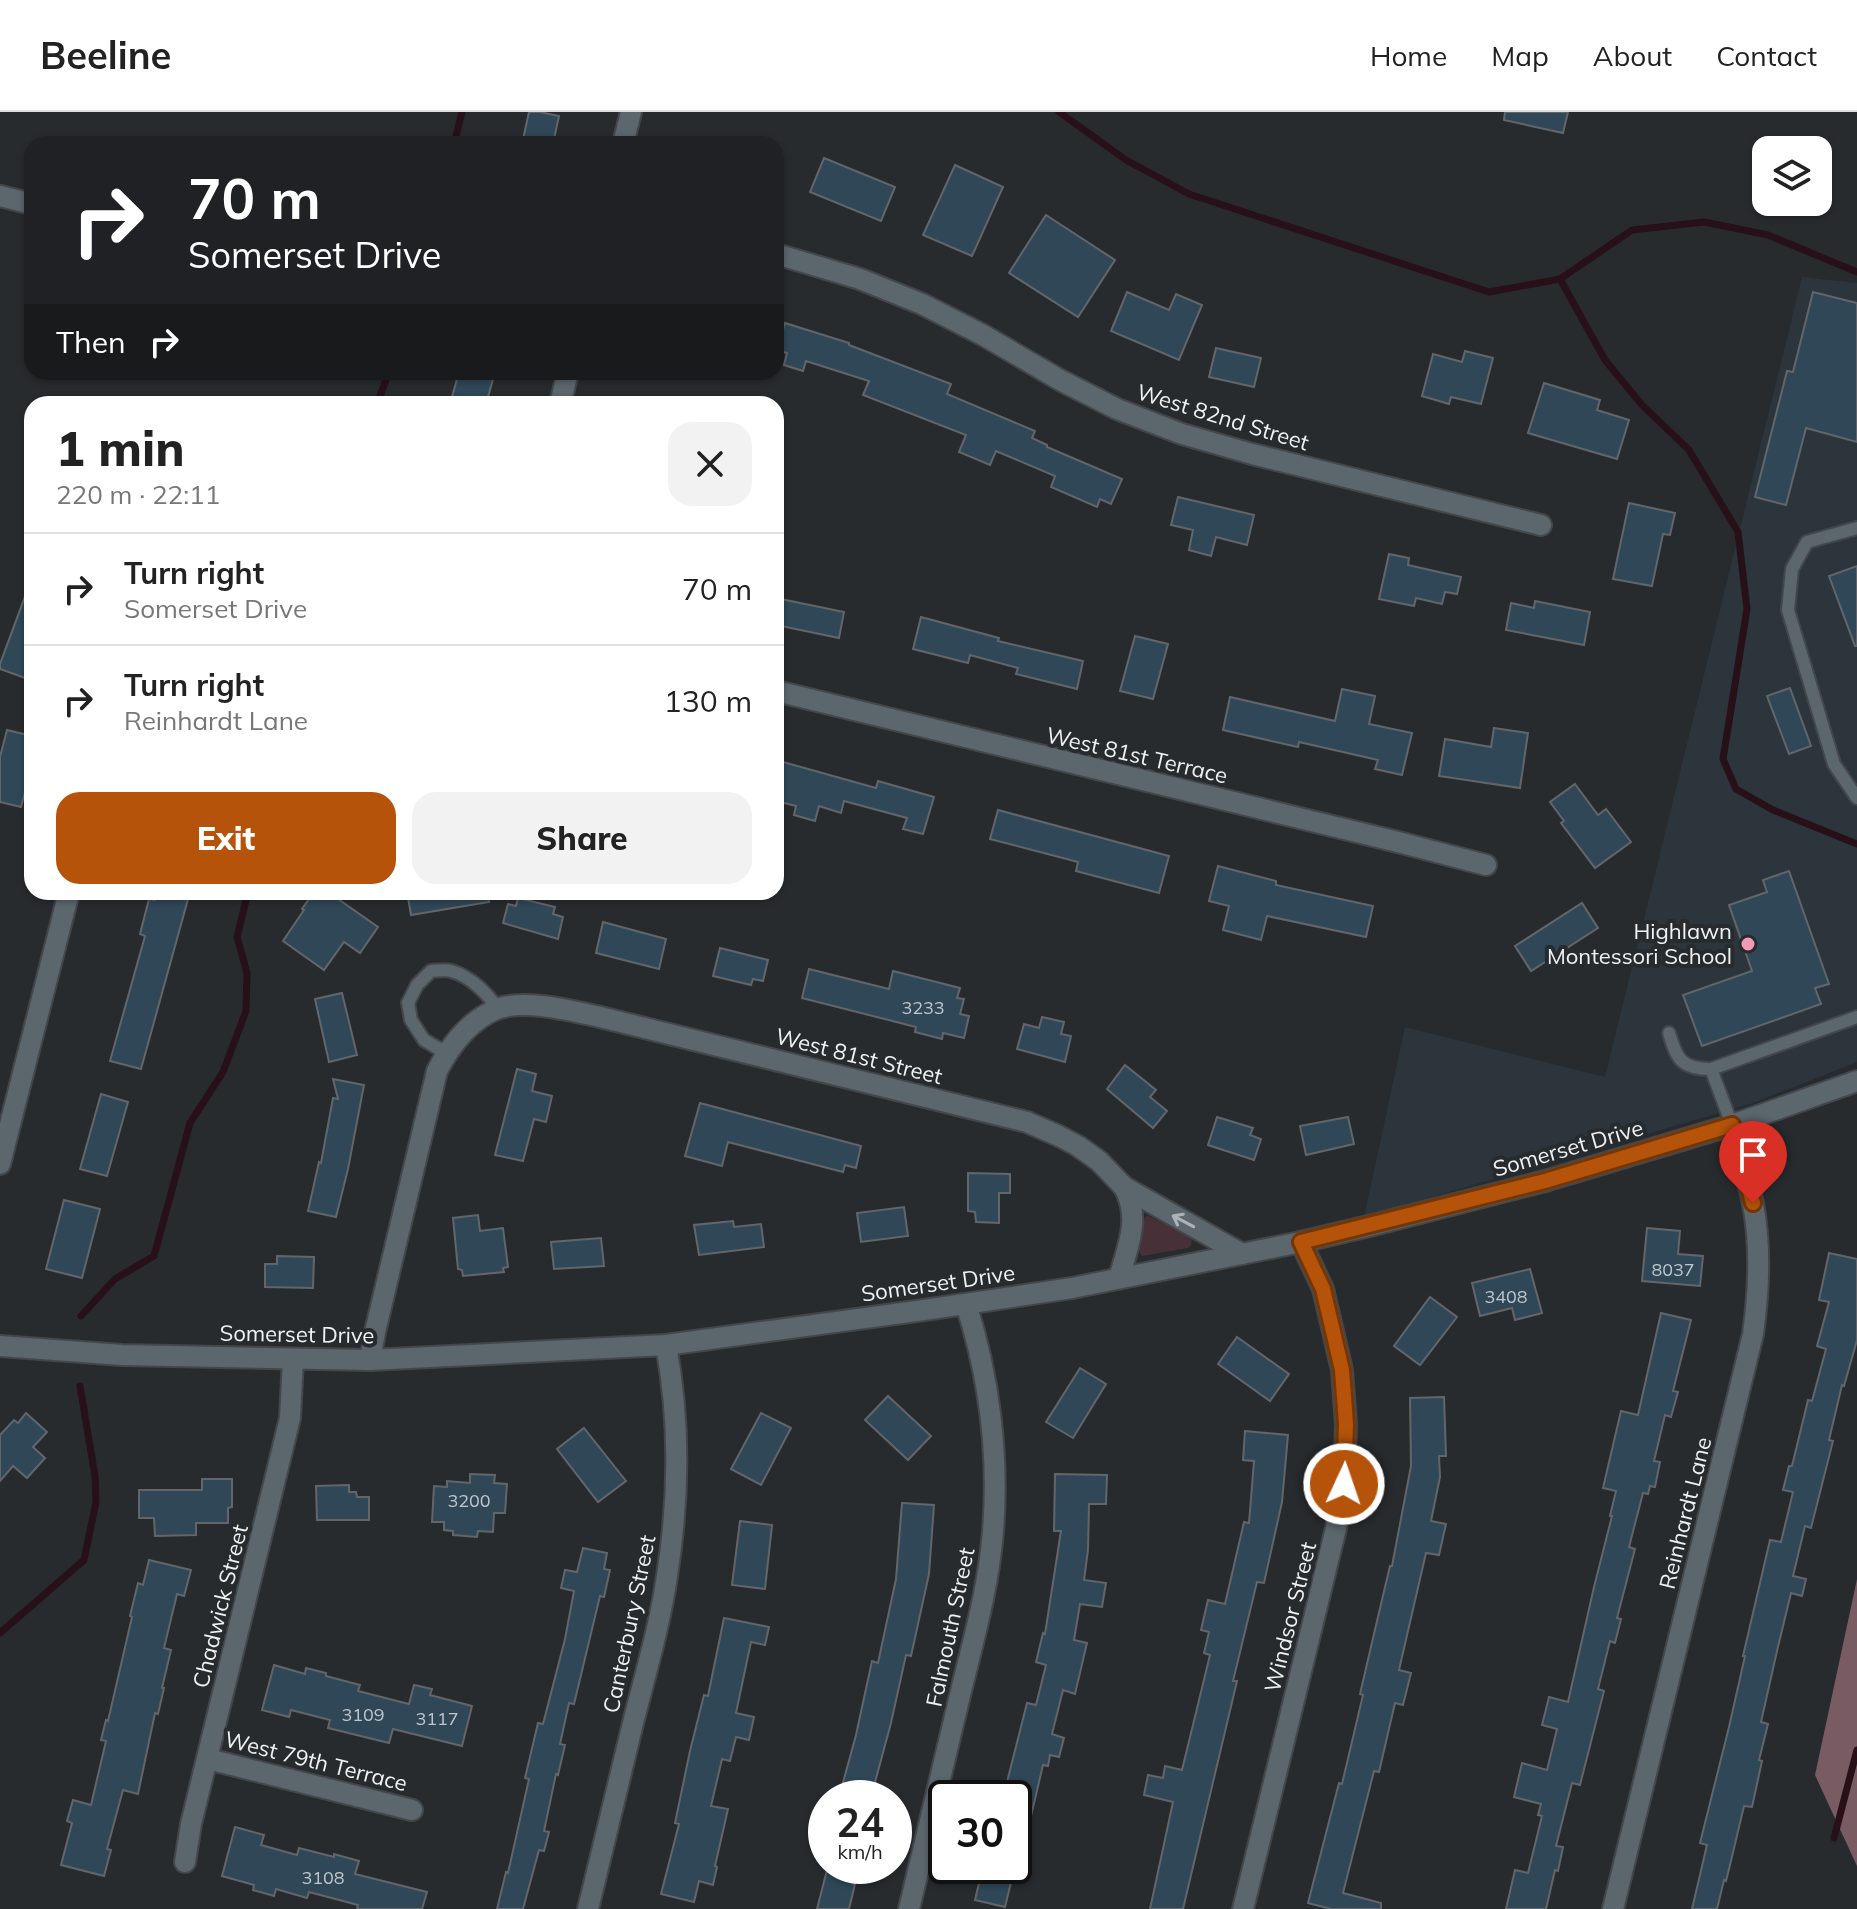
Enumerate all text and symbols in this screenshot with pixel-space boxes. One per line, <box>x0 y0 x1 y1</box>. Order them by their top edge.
text: Beeline <box>40 31 171 79</box>
text: Home <box>1370 38 1447 73</box>
text: Map <box>1491 38 1549 73</box>
text: About <box>1593 38 1672 73</box>
text: Contact <box>1716 38 1817 73</box>
map controls <box>1752 136 1832 216</box>
button: layers <box>1752 136 1832 216</box>
text: 70 m <box>188 163 321 233</box>
icon: right <box>56 168 160 272</box>
text: Somerset Drive <box>188 232 441 277</box>
icon: right <box>142 320 186 364</box>
text: Then <box>56 323 126 361</box>
street label: West 82nd Street <box>1134 378 1313 457</box>
text: 1 min <box>56 418 185 478</box>
button: close <box>668 422 752 506</box>
text: 220 m · 22:11 <box>56 478 220 511</box>
text: Turn right <box>124 554 264 592</box>
icon: right <box>56 567 100 611</box>
text: 70 m <box>682 570 752 608</box>
text: Somerset Drive <box>124 592 307 625</box>
text: Turn right <box>124 666 264 704</box>
icon: right <box>56 679 100 723</box>
text: 130 m <box>664 682 752 720</box>
text: Reinhardt Lane <box>124 704 308 737</box>
street label: West 81st Terrace <box>1044 721 1230 789</box>
button: Exit <box>56 792 396 884</box>
button: Share <box>412 792 752 884</box>
place label: Highlawn Montessori School <box>1547 917 1732 970</box>
marker: Highlawn Montessori School <box>1739 935 1757 953</box>
house number: 3233 <box>901 996 945 1019</box>
street label: West 81st Street <box>773 1022 946 1090</box>
street label: Somerset Drive <box>1490 1113 1646 1183</box>
pin <box>1719 1121 1787 1203</box>
icon: arrive <box>1731 1133 1775 1177</box>
one-way arrow <box>1171 1212 1195 1228</box>
street label: Somerset Drive <box>859 1258 1017 1308</box>
house number: 8037 <box>1651 1258 1695 1281</box>
house number: 3408 <box>1484 1285 1528 1308</box>
street label: Somerset Drive <box>219 1319 375 1349</box>
street label: Reinhardt Lane <box>1653 1434 1717 1592</box>
position arrow <box>1302 1442 1386 1526</box>
house number: 3200 <box>447 1489 491 1512</box>
street label: Chadwick Street <box>186 1521 254 1691</box>
street label: Canterbury Street <box>596 1532 662 1716</box>
street label: Windsor Street <box>1258 1539 1322 1695</box>
street label: Falmouth Street <box>919 1545 981 1709</box>
house number: 3109 <box>341 1703 385 1726</box>
house number: 3117 <box>415 1707 459 1730</box>
street label: West 79th Terrace <box>222 1725 410 1797</box>
speed limit sign: 30 <box>928 1780 1032 1884</box>
text: 24 <box>836 1797 884 1847</box>
text: km/h <box>837 1839 883 1864</box>
house number: 3108 <box>301 1866 345 1889</box>

